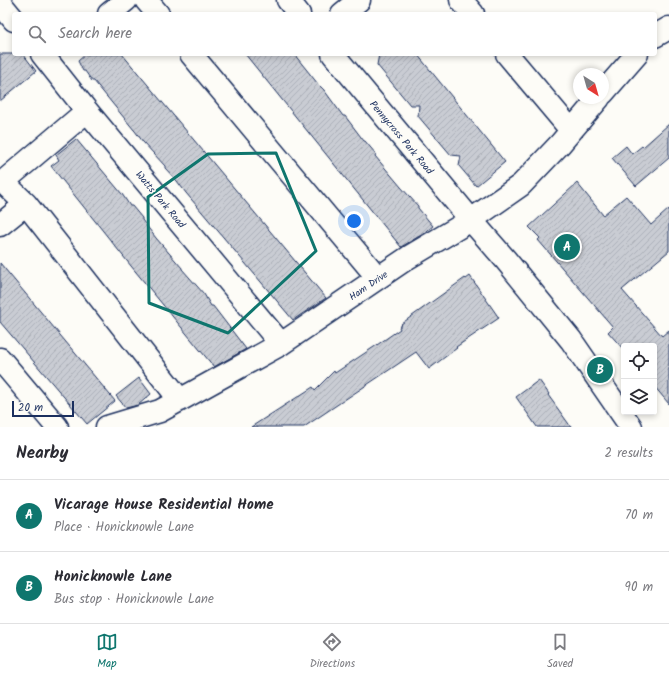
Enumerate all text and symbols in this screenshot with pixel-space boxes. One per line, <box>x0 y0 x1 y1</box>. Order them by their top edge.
search box <box>12 12 657 56</box>
text: Search here <box>58 22 132 46</box>
icon: search <box>26 23 48 45</box>
north arrow <box>573 68 609 104</box>
street label: Pennycross Park Road <box>365 97 438 179</box>
street label: Watts Park Road <box>131 167 190 233</box>
your location <box>344 211 364 231</box>
pin: A <box>554 232 580 262</box>
street label: Ham Drive <box>346 267 392 305</box>
map controls <box>621 343 657 415</box>
button: locate <box>621 343 657 379</box>
pin: B <box>587 355 613 385</box>
button: layers <box>621 379 657 415</box>
scale bar <box>12 399 74 418</box>
text: 20 m <box>18 399 43 417</box>
text: Nearby <box>16 440 68 467</box>
text: 2 results <box>605 443 653 464</box>
text: Vicarage House Residential Home <box>54 493 274 517</box>
text: A <box>25 505 33 526</box>
text: 70 m <box>625 505 653 526</box>
text: Place · Honicknowle Lane <box>54 517 194 538</box>
text: Honicknowle Lane <box>54 565 172 589</box>
text: B <box>25 577 33 598</box>
text: 90 m <box>625 577 653 598</box>
text: Bus stop · Honicknowle Lane <box>54 589 214 610</box>
tab: Map <box>96 631 118 673</box>
tab: Directions <box>310 631 355 673</box>
tab: Saved <box>547 631 573 673</box>

